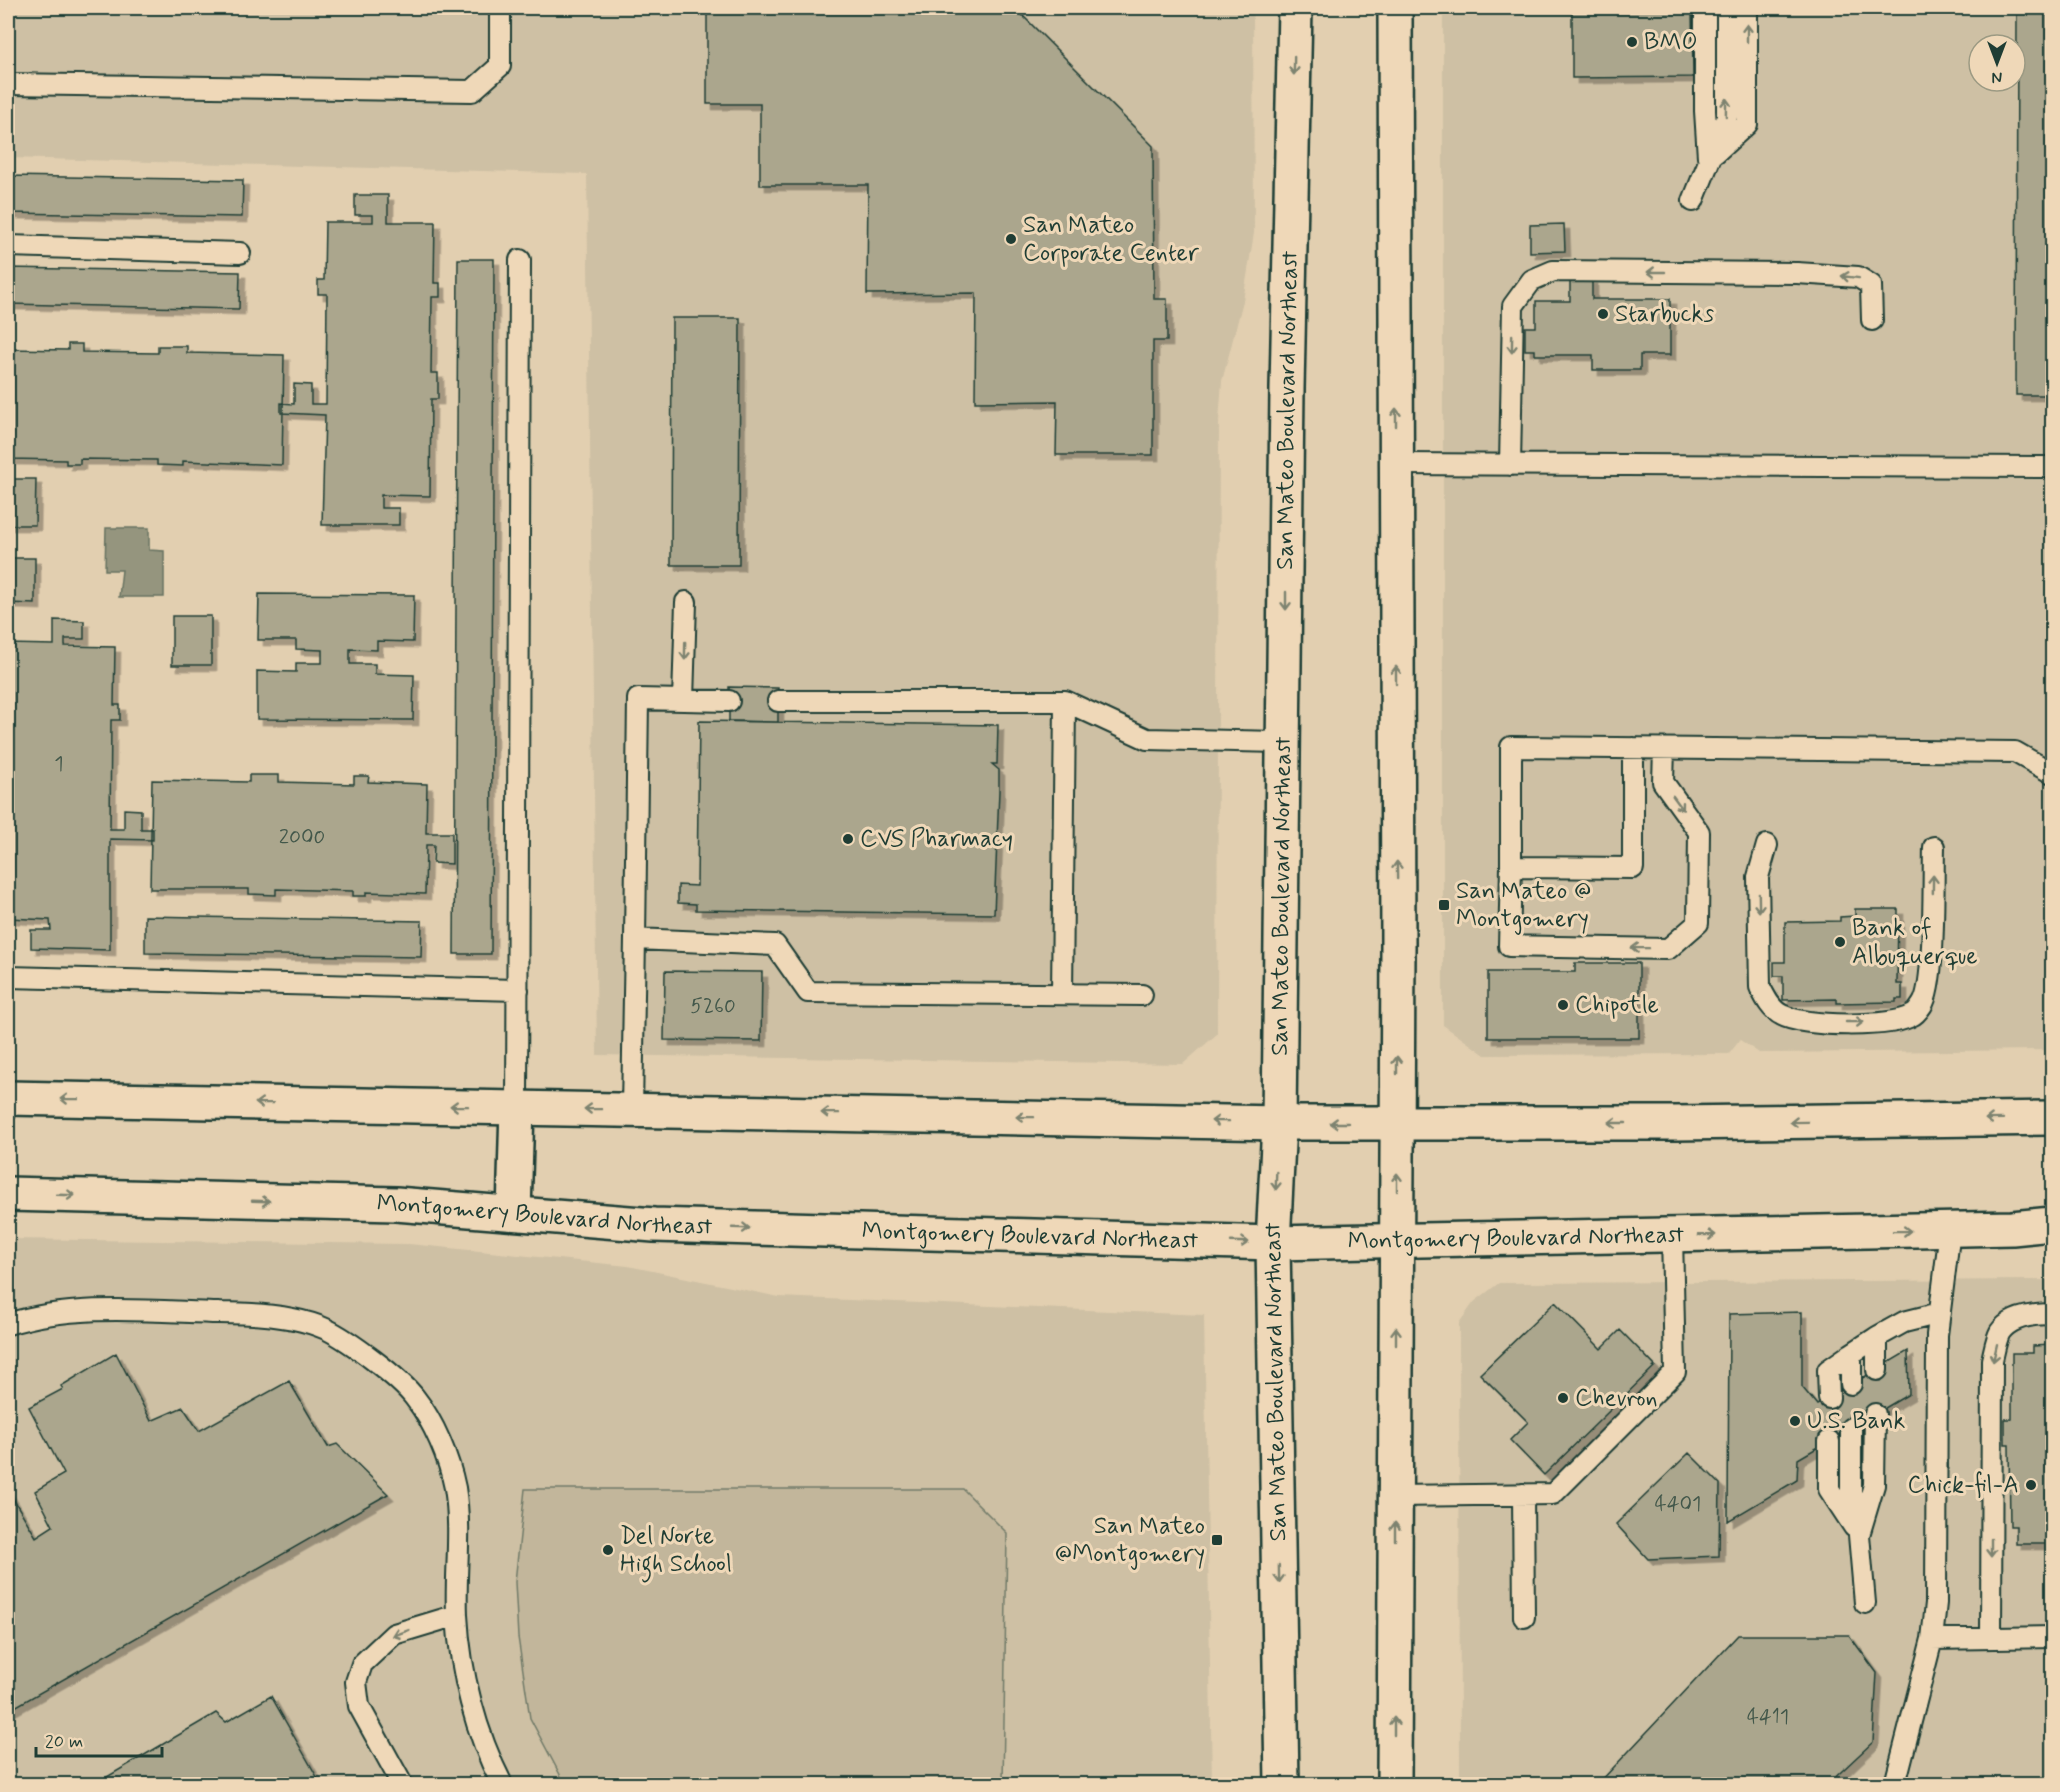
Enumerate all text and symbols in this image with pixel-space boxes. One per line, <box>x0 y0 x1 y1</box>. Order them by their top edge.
one-way arrow <box>1741 24 1753 44</box>
place label: BMO <box>1644 27 1698 58</box>
north arrow <box>1967 33 2027 93</box>
marker: BMO <box>1625 35 1639 49</box>
one-way arrow <box>1288 55 1300 75</box>
text: N <box>1992 66 2002 87</box>
one-way arrow <box>1721 97 1732 117</box>
place label: San Mateo Corporate Center <box>1023 210 1200 269</box>
marker: San Mateo Corporate Center <box>1004 232 1018 246</box>
street label: San Mateo Boulevard Northeast <box>1270 250 1305 570</box>
one-way arrow <box>1646 266 1666 277</box>
one-way arrow <box>1841 271 1860 282</box>
place label: Starbucks <box>1615 299 1714 330</box>
marker: Starbucks <box>1596 307 1610 321</box>
one-way arrow <box>1507 333 1518 353</box>
one-way arrow <box>1390 407 1402 427</box>
one-way arrow <box>1280 590 1291 610</box>
one-way arrow <box>679 641 690 661</box>
one-way arrow <box>1390 665 1402 685</box>
street label: San Mateo Boulevard Northeast <box>1264 736 1299 1056</box>
house number: 1 <box>54 750 64 778</box>
one-way arrow <box>1672 794 1684 810</box>
house number: 2000 <box>279 823 325 851</box>
place label: CVS Pharmacy <box>860 824 1013 855</box>
marker: CVS Pharmacy <box>841 832 855 846</box>
one-way arrow <box>1391 860 1402 880</box>
one-way arrow <box>1927 874 1939 894</box>
place label: San Mateo @ Montgomery <box>1456 876 1591 935</box>
one-way arrow <box>1753 892 1764 912</box>
marker: San Mateo @ Montgomery <box>1437 898 1451 912</box>
place label: Bank of Albuquerque <box>1852 913 1978 972</box>
marker: Bank of Albuquerque <box>1833 935 1847 949</box>
one-way arrow <box>1631 943 1651 954</box>
place label: Chipotle <box>1575 990 1659 1021</box>
house number: 5260 <box>690 992 736 1020</box>
marker: Chipotle <box>1556 998 1570 1012</box>
one-way arrow <box>1845 1016 1865 1028</box>
one-way arrow <box>1391 1055 1403 1075</box>
one-way arrow <box>59 1093 79 1105</box>
one-way arrow <box>254 1097 274 1108</box>
one-way arrow <box>449 1100 469 1112</box>
one-way arrow <box>584 1103 604 1114</box>
one-way arrow <box>821 1107 841 1119</box>
one-way arrow <box>1016 1111 1036 1123</box>
one-way arrow <box>1985 1113 2005 1125</box>
one-way arrow <box>1211 1115 1231 1127</box>
one-way arrow <box>1790 1116 1810 1128</box>
one-way arrow <box>1329 1117 1349 1129</box>
one-way arrow <box>1607 1117 1627 1129</box>
one-way arrow <box>1270 1170 1282 1190</box>
one-way arrow <box>1391 1172 1403 1192</box>
street label: Montgomery Boulevard Northeast <box>376 1188 713 1242</box>
one-way arrow <box>55 1190 75 1201</box>
one-way arrow <box>250 1195 270 1206</box>
street label: Montgomery Boulevard Northeast <box>861 1216 1199 1256</box>
street label: Montgomery Boulevard Northeast <box>1347 1219 1685 1257</box>
one-way arrow <box>730 1222 750 1233</box>
street label: San Mateo Boulevard Northeast <box>1258 1222 1294 1542</box>
one-way arrow <box>1892 1225 1912 1236</box>
one-way arrow <box>1697 1229 1717 1240</box>
one-way arrow <box>1229 1236 1249 1247</box>
one-way arrow <box>1390 1327 1402 1347</box>
one-way arrow <box>1988 1343 2000 1362</box>
place label: Chevron <box>1575 1383 1658 1414</box>
marker: Chevron <box>1556 1391 1570 1405</box>
place label: U.S. Bank <box>1807 1406 1905 1437</box>
marker: U.S. Bank <box>1788 1414 1802 1428</box>
place label: Chick-fil-A <box>1907 1470 2019 1501</box>
marker: Chick-fil-A <box>2024 1478 2038 1492</box>
house number: 4401 <box>1655 1490 1701 1518</box>
place label: San Mateo @Montgomery <box>1055 1511 1205 1570</box>
place label: Del Norte High School <box>620 1521 732 1583</box>
one-way arrow <box>1389 1522 1401 1542</box>
marker: San Mateo @Montgomery <box>1210 1533 1224 1547</box>
one-way arrow <box>1985 1537 1997 1557</box>
marker: Del Norte High School <box>601 1543 615 1557</box>
one-way arrow <box>1273 1564 1284 1584</box>
one-way arrow <box>393 1628 411 1639</box>
house number: 4411 <box>1747 1703 1789 1731</box>
one-way arrow <box>1388 1717 1400 1737</box>
scale bar <box>36 1720 162 1758</box>
text: 20 m <box>45 1730 83 1754</box>

